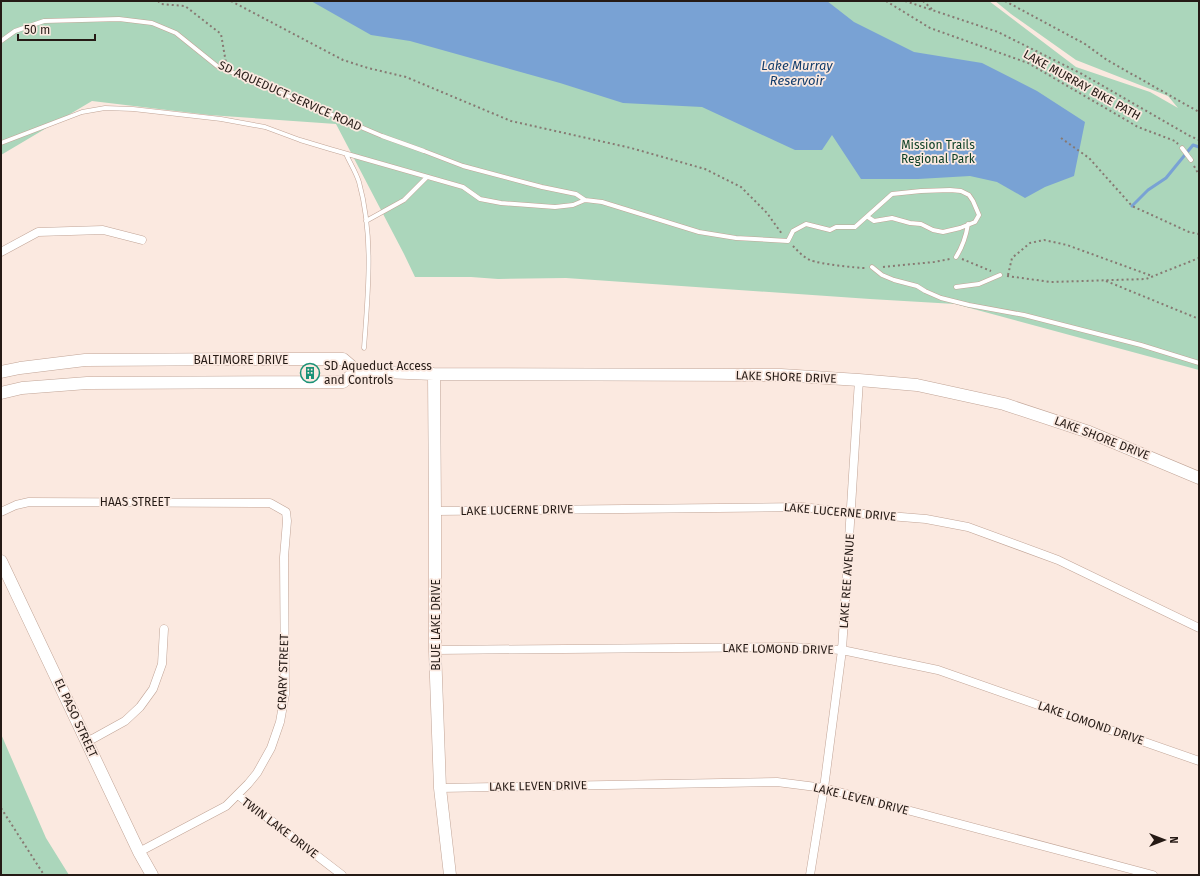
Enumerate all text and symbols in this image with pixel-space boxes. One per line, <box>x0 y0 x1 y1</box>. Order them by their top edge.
scale bar <box>18 16 95 42</box>
text: 50 m <box>24 23 50 37</box>
street label: LAKE MURRAY BIKE PATH <box>1021 47 1143 123</box>
street label: SD AQUEDUCT SERVICE ROAD <box>216 58 364 134</box>
water label: Lake Murray Reservoir <box>761 58 833 88</box>
park label: Mission Trails Regional Park <box>901 138 976 166</box>
street label: BALTIMORE DRIVE <box>194 353 288 367</box>
place label: SD Aqueduct Access and Controls <box>324 359 432 387</box>
building icon: SD Aqueduct Access and Controls <box>299 362 321 384</box>
street label: LAKE SHORE DRIVE <box>735 368 837 386</box>
street label: LAKE SHORE DRIVE <box>1052 413 1152 463</box>
street label: HAAS STREET <box>100 495 171 509</box>
street label: LAKE LUCERNE DRIVE <box>783 500 897 524</box>
street label: LAKE LUCERNE DRIVE <box>460 502 574 518</box>
street label: LAKE REE AVENUE <box>837 533 857 629</box>
street label: BLUE LAKE DRIVE <box>429 579 443 671</box>
street label: CRARY STREET <box>275 633 291 710</box>
street label: LAKE LOMOND DRIVE <box>722 641 834 657</box>
street label: EL PASO STREET <box>52 676 101 760</box>
street label: LAKE LOMOND DRIVE <box>1036 698 1146 748</box>
street label: LAKE LEVEN DRIVE <box>489 778 587 794</box>
street label: LAKE LEVEN DRIVE <box>812 780 910 818</box>
street label: TWIN LAKE DRIVE <box>239 795 321 861</box>
north arrow <box>1144 820 1184 860</box>
text: N <box>1167 836 1180 844</box>

